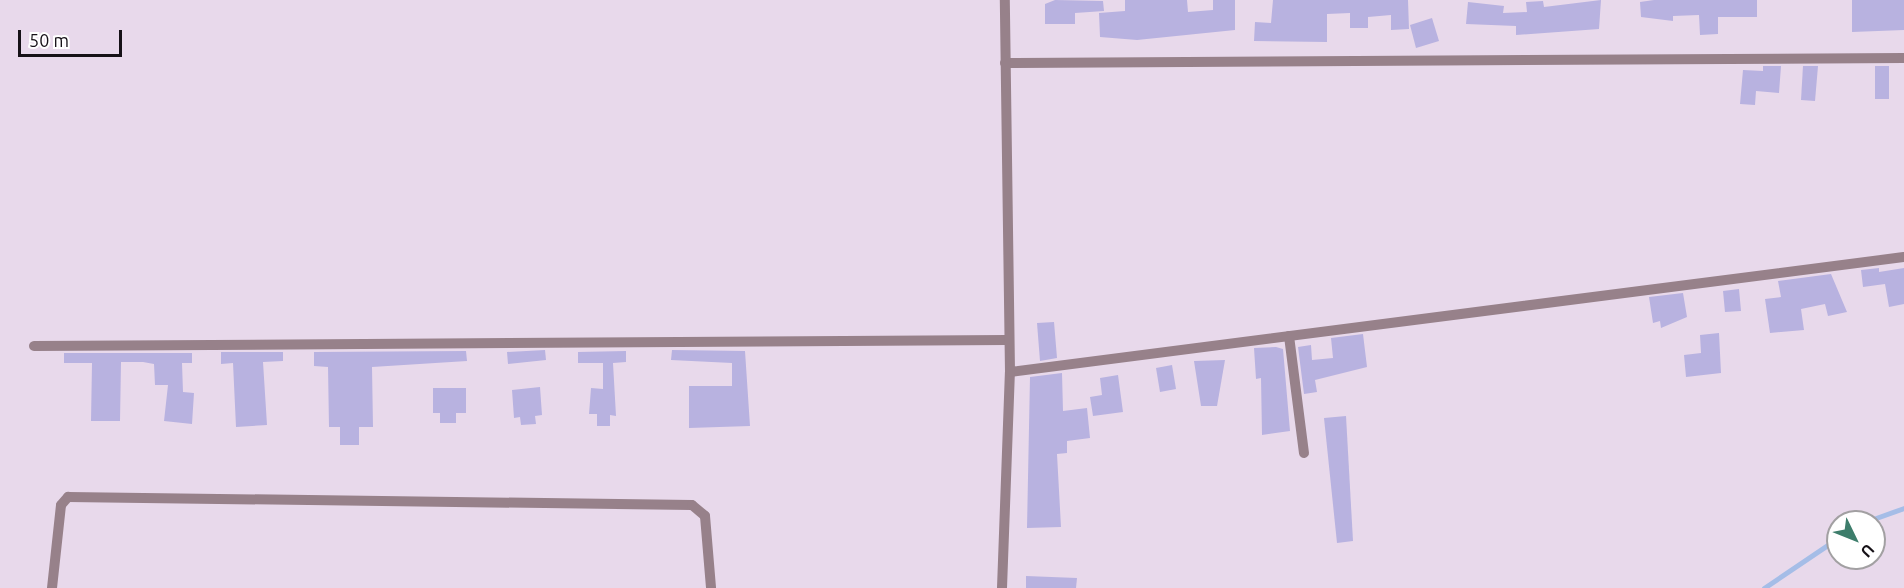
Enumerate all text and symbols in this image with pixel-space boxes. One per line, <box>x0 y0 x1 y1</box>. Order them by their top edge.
scale bar <box>21 18 124 56</box>
text: 50 m <box>29 30 69 50</box>
north arrow <box>1826 510 1886 570</box>
text: U <box>1857 541 1878 561</box>

